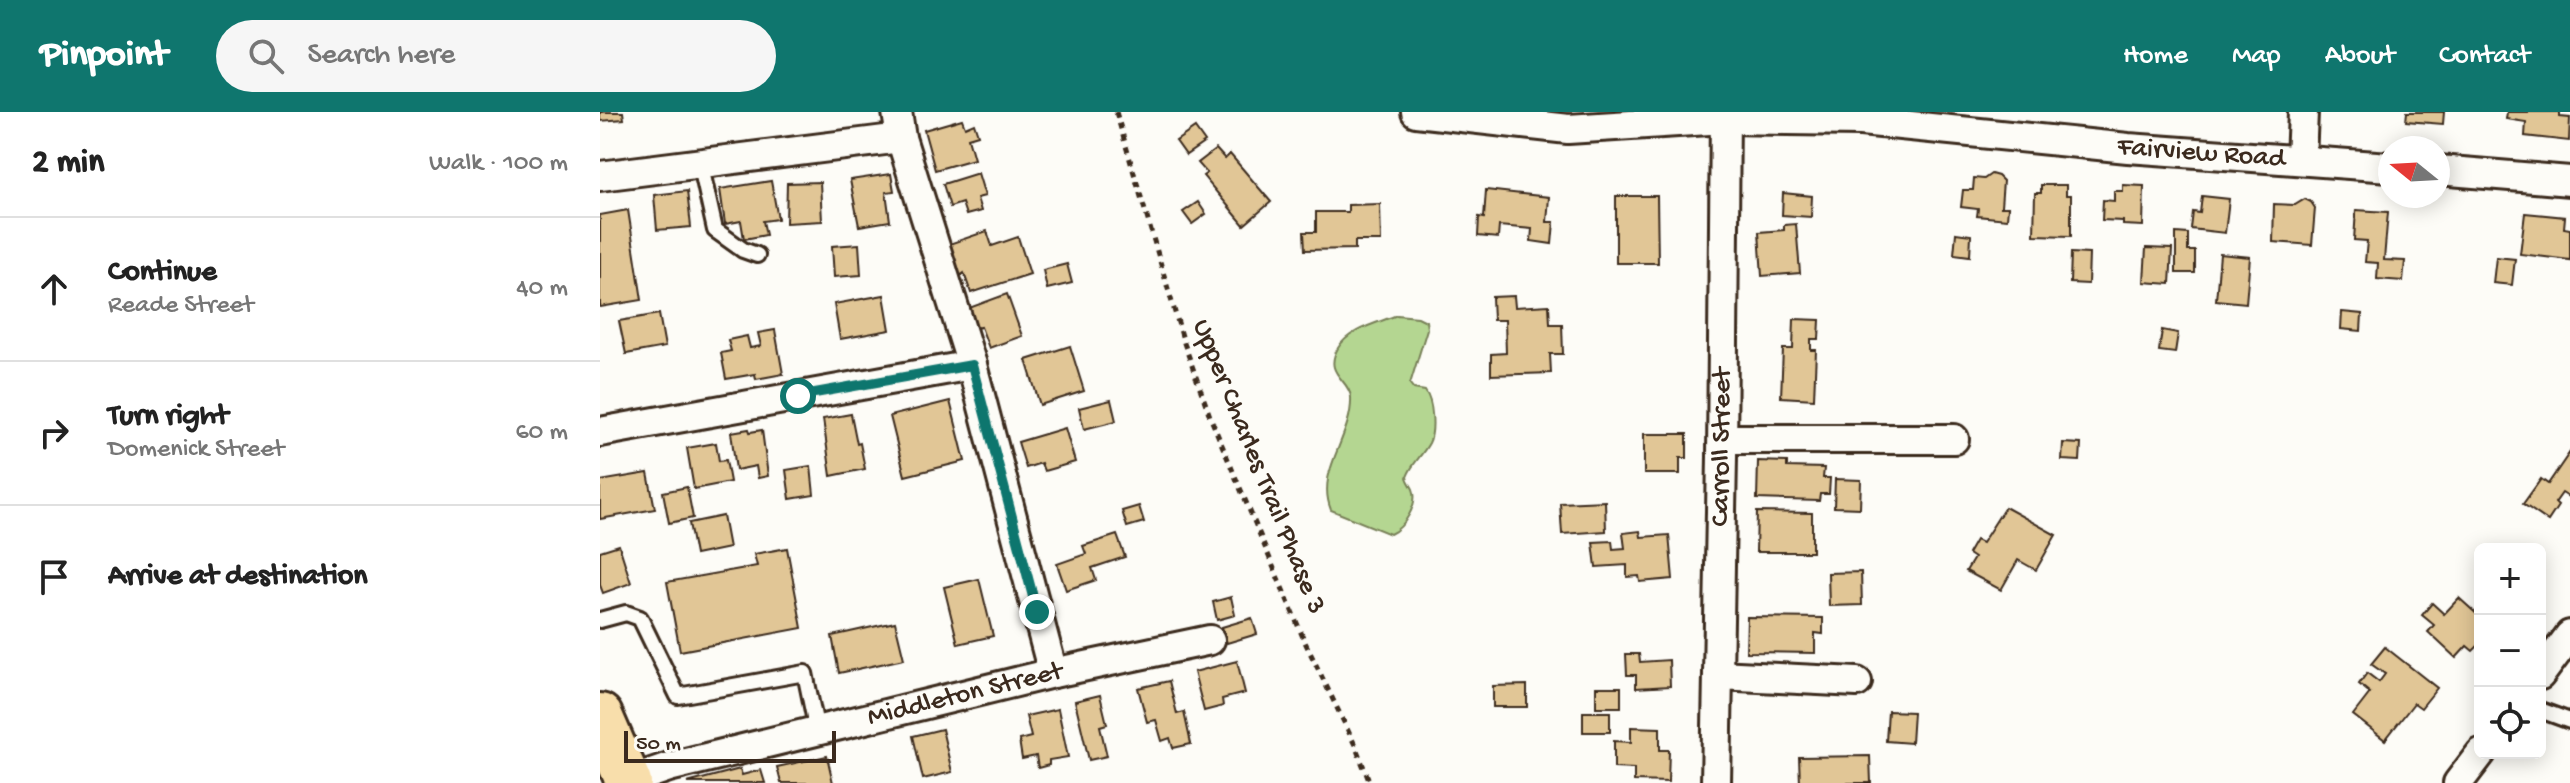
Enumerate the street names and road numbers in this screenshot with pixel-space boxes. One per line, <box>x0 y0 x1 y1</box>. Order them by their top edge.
street label: Fairview Road <box>2115 130 2289 176</box>
street label: Upper Charles Trail Phase 3 <box>1184 315 1332 619</box>
street label: Carroll Street <box>1704 365 1739 527</box>
street label: Middleton Street <box>864 654 1068 734</box>

